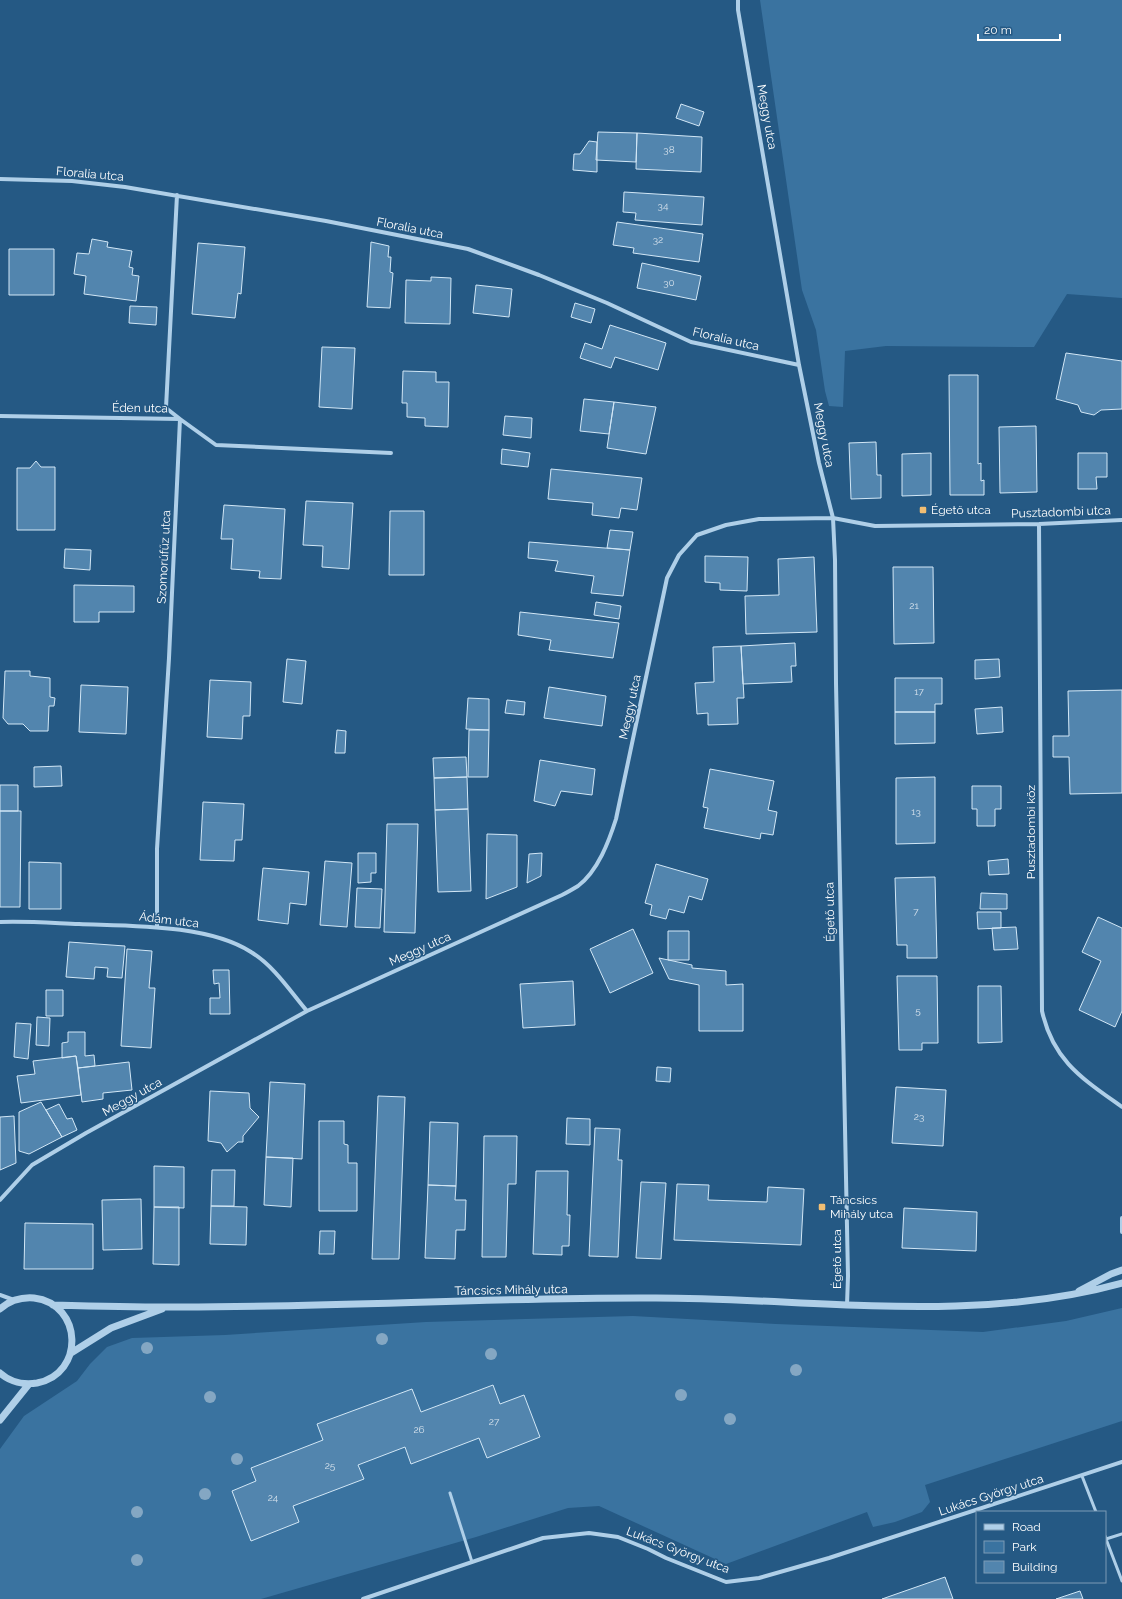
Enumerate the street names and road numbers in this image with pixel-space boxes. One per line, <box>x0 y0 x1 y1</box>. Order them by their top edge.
street label: Meggy utca <box>754 83 780 151</box>
street label: Floralia utca <box>56 164 124 184</box>
street label: Floralia utca <box>375 215 445 241</box>
street label: Floralia utca <box>691 325 761 353</box>
street label: Éden utca <box>112 401 168 415</box>
street label: Meggy utca <box>811 401 837 469</box>
street label: Pusztadombi utca <box>1011 503 1111 521</box>
street label: Szomorúfűz utca <box>155 510 173 604</box>
street label: Meggy utca <box>616 673 644 741</box>
street label: Pusztadombi köz <box>1024 785 1038 879</box>
street label: Égető utca <box>822 882 838 942</box>
street label: Ádám utca <box>138 909 200 931</box>
street label: Meggy utca <box>387 929 453 969</box>
street label: Meggy utca <box>100 1075 164 1119</box>
street label: Égető utca <box>830 1229 844 1289</box>
street label: Táncsics Mihály utca <box>454 1282 568 1298</box>
street label: Lukács György utca <box>937 1471 1045 1519</box>
street label: Lukács György utca <box>625 1524 731 1576</box>

